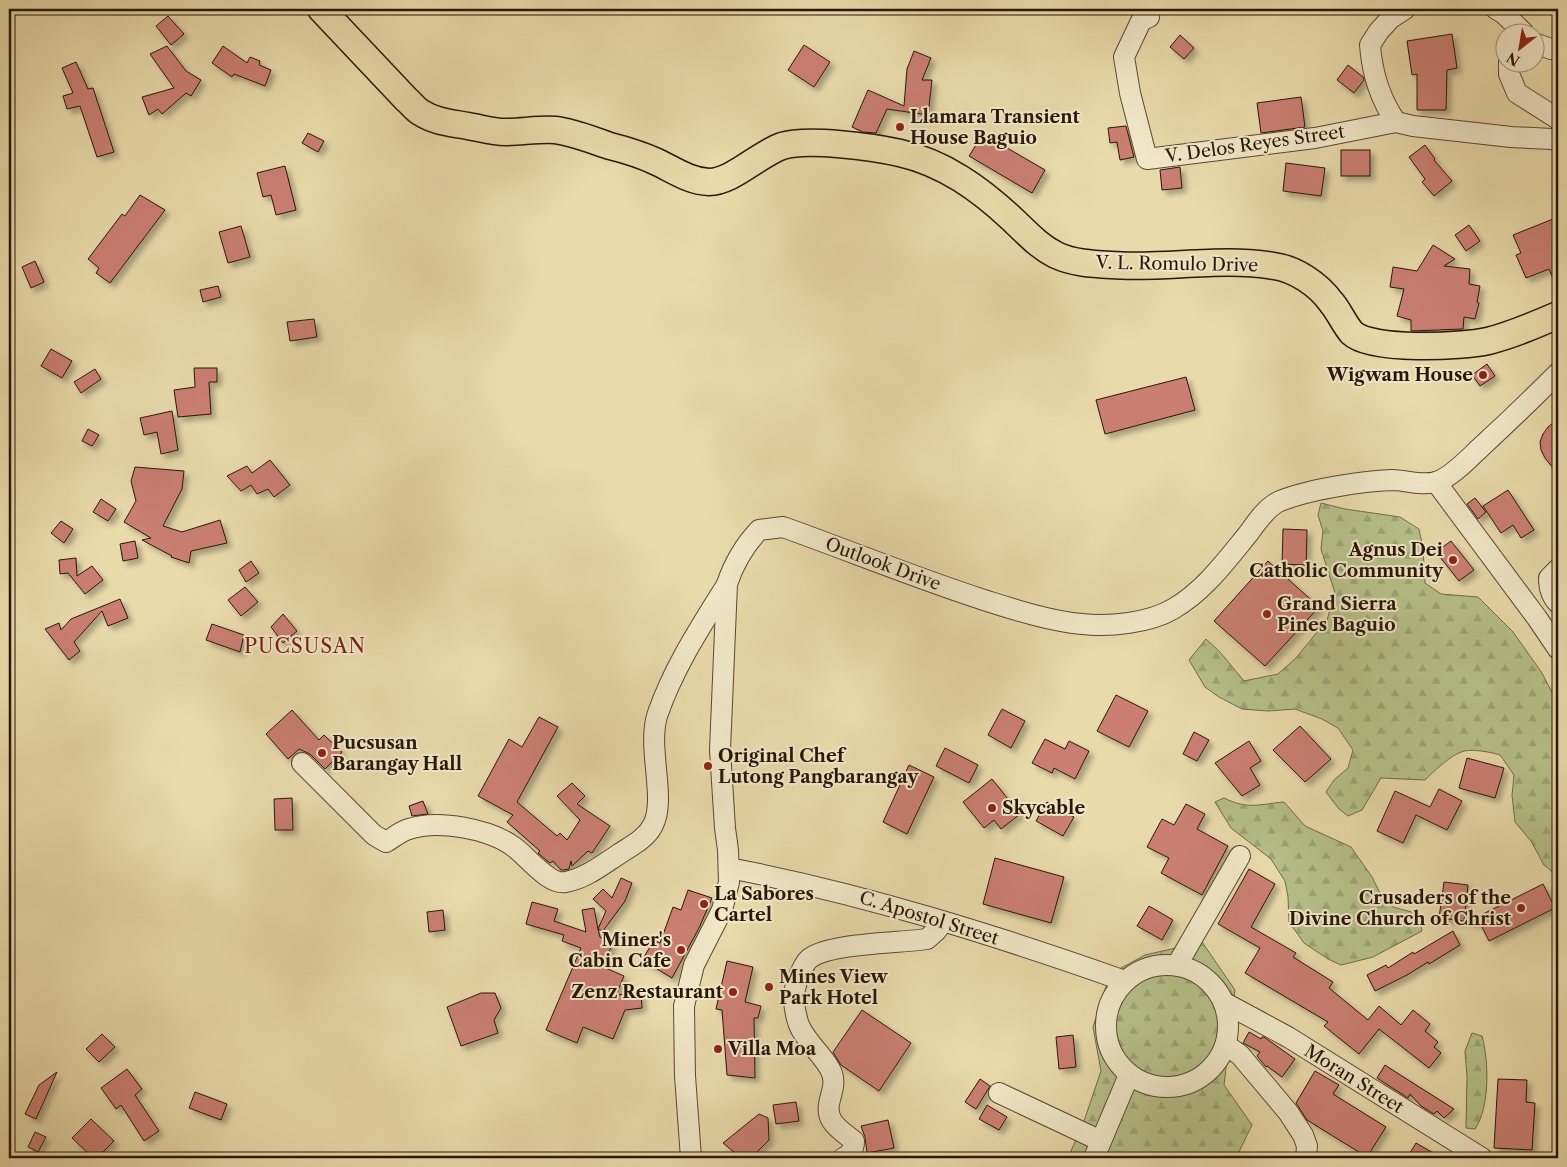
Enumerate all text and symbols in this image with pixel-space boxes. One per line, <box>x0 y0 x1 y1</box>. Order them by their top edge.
north arrow <box>1494 22 1544 72</box>
text: N <box>1503 48 1523 70</box>
place label: Llamara Transient House Baguio <box>910 106 1081 149</box>
street label: V. Delos Reyes Street <box>1163 120 1347 168</box>
marker: Llamara Transient House Baguio <box>894 121 906 133</box>
street label: V. L. Romulo Drive <box>1095 252 1258 276</box>
place label: Wigwam House <box>1325 364 1473 386</box>
marker: Wigwam House <box>1477 369 1489 381</box>
street label: Outlook Drive <box>822 533 944 595</box>
place label: Agnus Dei Catholic Community <box>1249 539 1444 582</box>
marker: Agnus Dei Catholic Community <box>1447 554 1459 566</box>
place label: Grand Sierra Pines Baguio <box>1277 593 1397 636</box>
marker: Grand Sierra Pines Baguio <box>1261 608 1273 620</box>
district label: PUCSUSAN <box>244 634 366 658</box>
place label: Pucsusan Barangay Hall <box>332 732 462 775</box>
place label: Original Chef Lutong Pangbarangay <box>718 745 919 788</box>
marker: Pucsusan Barangay Hall <box>316 747 328 759</box>
marker: Original Chef Lutong Pangbarangay <box>702 760 714 772</box>
place label: Skycable <box>1002 797 1085 819</box>
marker: Skycable <box>986 802 998 814</box>
place label: La Sabores Cartel <box>714 883 814 926</box>
street label: C. Apostol Street <box>857 886 1002 950</box>
place label: Crusaders of the Divine Church of Christ <box>1289 887 1512 930</box>
marker: La Sabores Cartel <box>698 898 710 910</box>
marker: Crusaders of the Divine Church of Christ <box>1515 902 1527 914</box>
place label: Miner's Cabin Cafe <box>568 929 671 972</box>
marker: Miner's Cabin Cafe <box>675 944 687 956</box>
place label: Mines View Park Hotel <box>779 966 889 1009</box>
place label: Zenz Restaurant <box>571 981 724 1003</box>
marker: Mines View Park Hotel <box>763 981 775 993</box>
marker: Zenz Restaurant <box>727 986 739 998</box>
place label: Villa Moa <box>727 1038 817 1060</box>
street label: Moran Street <box>1300 1040 1408 1119</box>
marker: Villa Moa <box>712 1043 724 1055</box>

